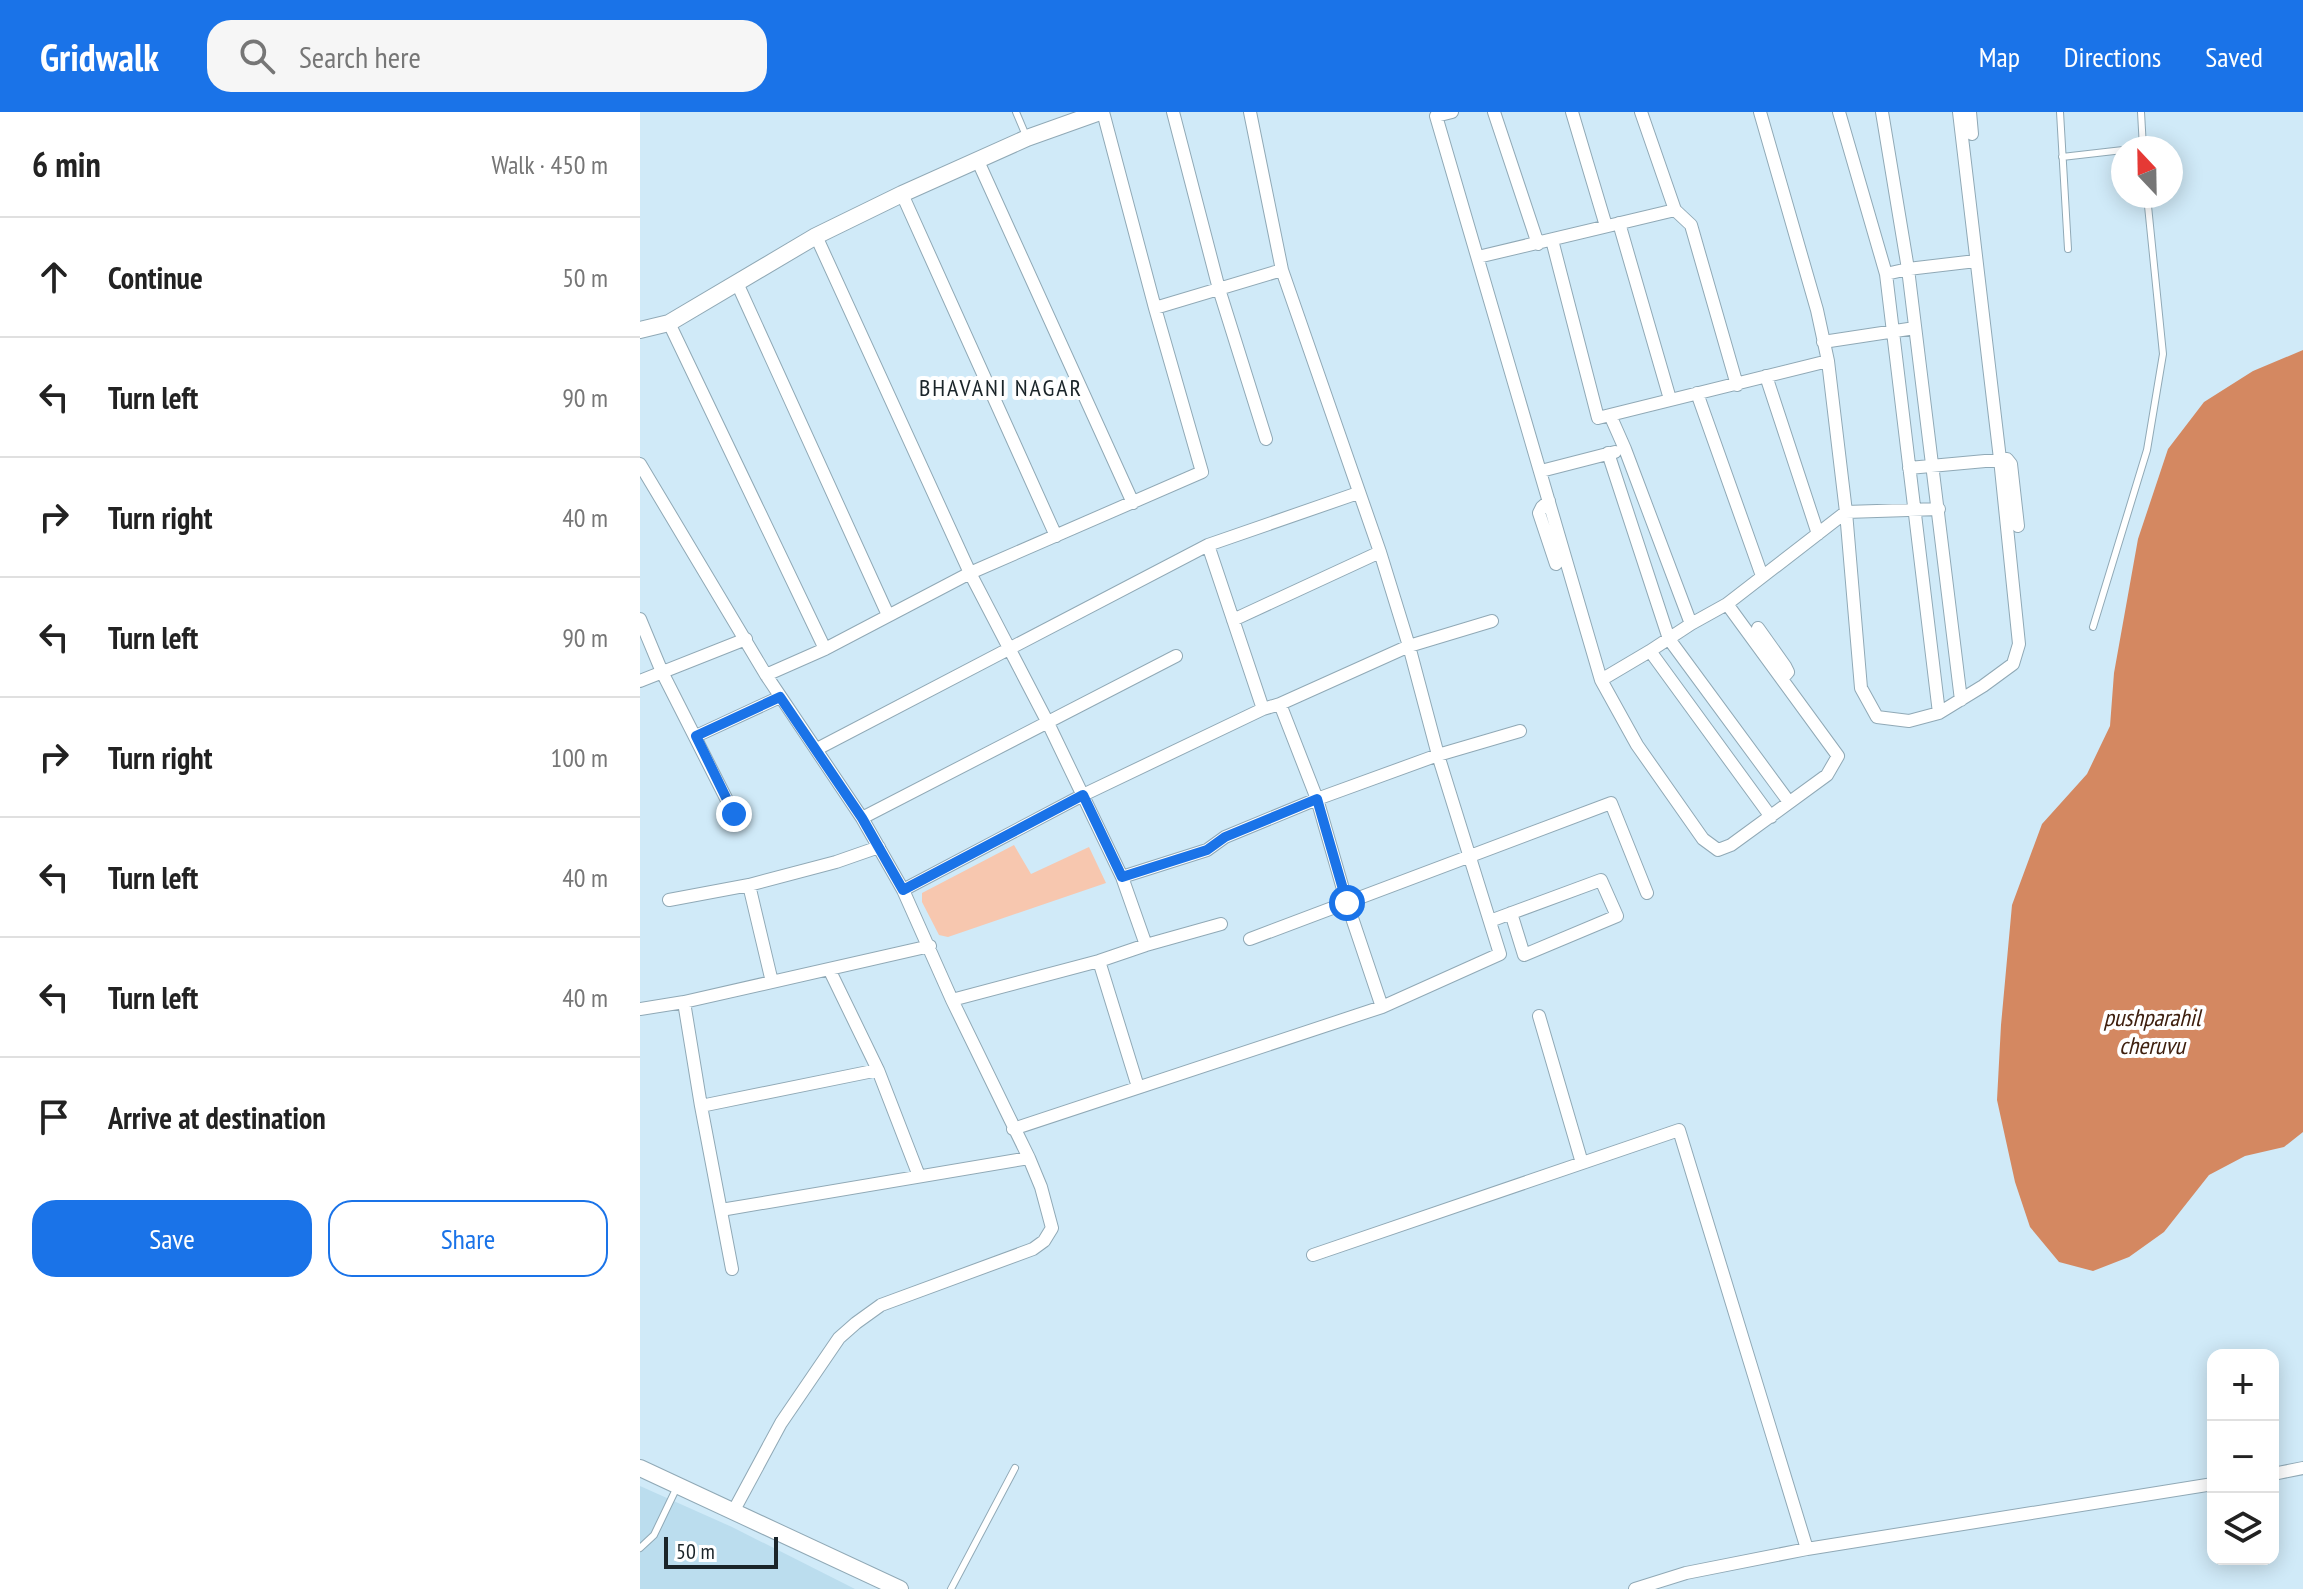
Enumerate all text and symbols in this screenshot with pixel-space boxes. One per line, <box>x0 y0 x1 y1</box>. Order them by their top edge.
search box <box>207 20 767 92</box>
text: Gridwalk <box>40 32 159 81</box>
icon: search <box>235 34 279 78</box>
text: Search here <box>299 37 421 76</box>
text: Map <box>1979 38 2020 75</box>
text: Directions <box>2064 38 2161 75</box>
text: Saved <box>2205 38 2263 75</box>
north arrow <box>2111 136 2183 208</box>
text: 6 min <box>32 142 101 186</box>
text: Walk · 450 m <box>491 148 608 181</box>
icon: ahead <box>32 255 76 299</box>
text: Continue <box>108 258 203 297</box>
text: 50 m <box>562 261 608 294</box>
district label: BHAVANI NAGAR <box>919 372 1083 403</box>
icon: left <box>32 375 76 419</box>
text: Turn left <box>108 378 198 417</box>
text: 90 m <box>562 381 608 414</box>
icon: right <box>32 495 76 539</box>
text: Turn right <box>108 498 212 537</box>
text: 40 m <box>562 501 608 534</box>
icon: left <box>32 615 76 659</box>
text: Turn left <box>108 618 198 657</box>
text: 90 m <box>562 621 608 654</box>
icon: right <box>32 735 76 779</box>
text: Turn right <box>108 738 212 777</box>
text: 100 m <box>550 741 608 774</box>
route end <box>716 796 752 832</box>
icon: left <box>32 855 76 899</box>
text: Turn left <box>108 858 198 897</box>
text: 40 m <box>562 861 608 894</box>
route start <box>1329 885 1365 921</box>
icon: left <box>32 975 76 1019</box>
text: Turn left <box>108 978 198 1017</box>
text: 40 m <box>562 981 608 1014</box>
water label: pushparahil cheruvu <box>2103 1002 2203 1061</box>
icon: arrive <box>32 1095 76 1139</box>
text: Arrive at destination <box>108 1098 326 1137</box>
button: Save <box>32 1200 312 1277</box>
button: Share <box>328 1200 608 1277</box>
map controls <box>2207 1349 2279 1565</box>
button: + <box>2207 1349 2279 1421</box>
button: − <box>2207 1421 2279 1493</box>
button: layers <box>2207 1493 2279 1565</box>
scale bar <box>664 1533 778 1569</box>
text: 50 m <box>676 1537 715 1565</box>

